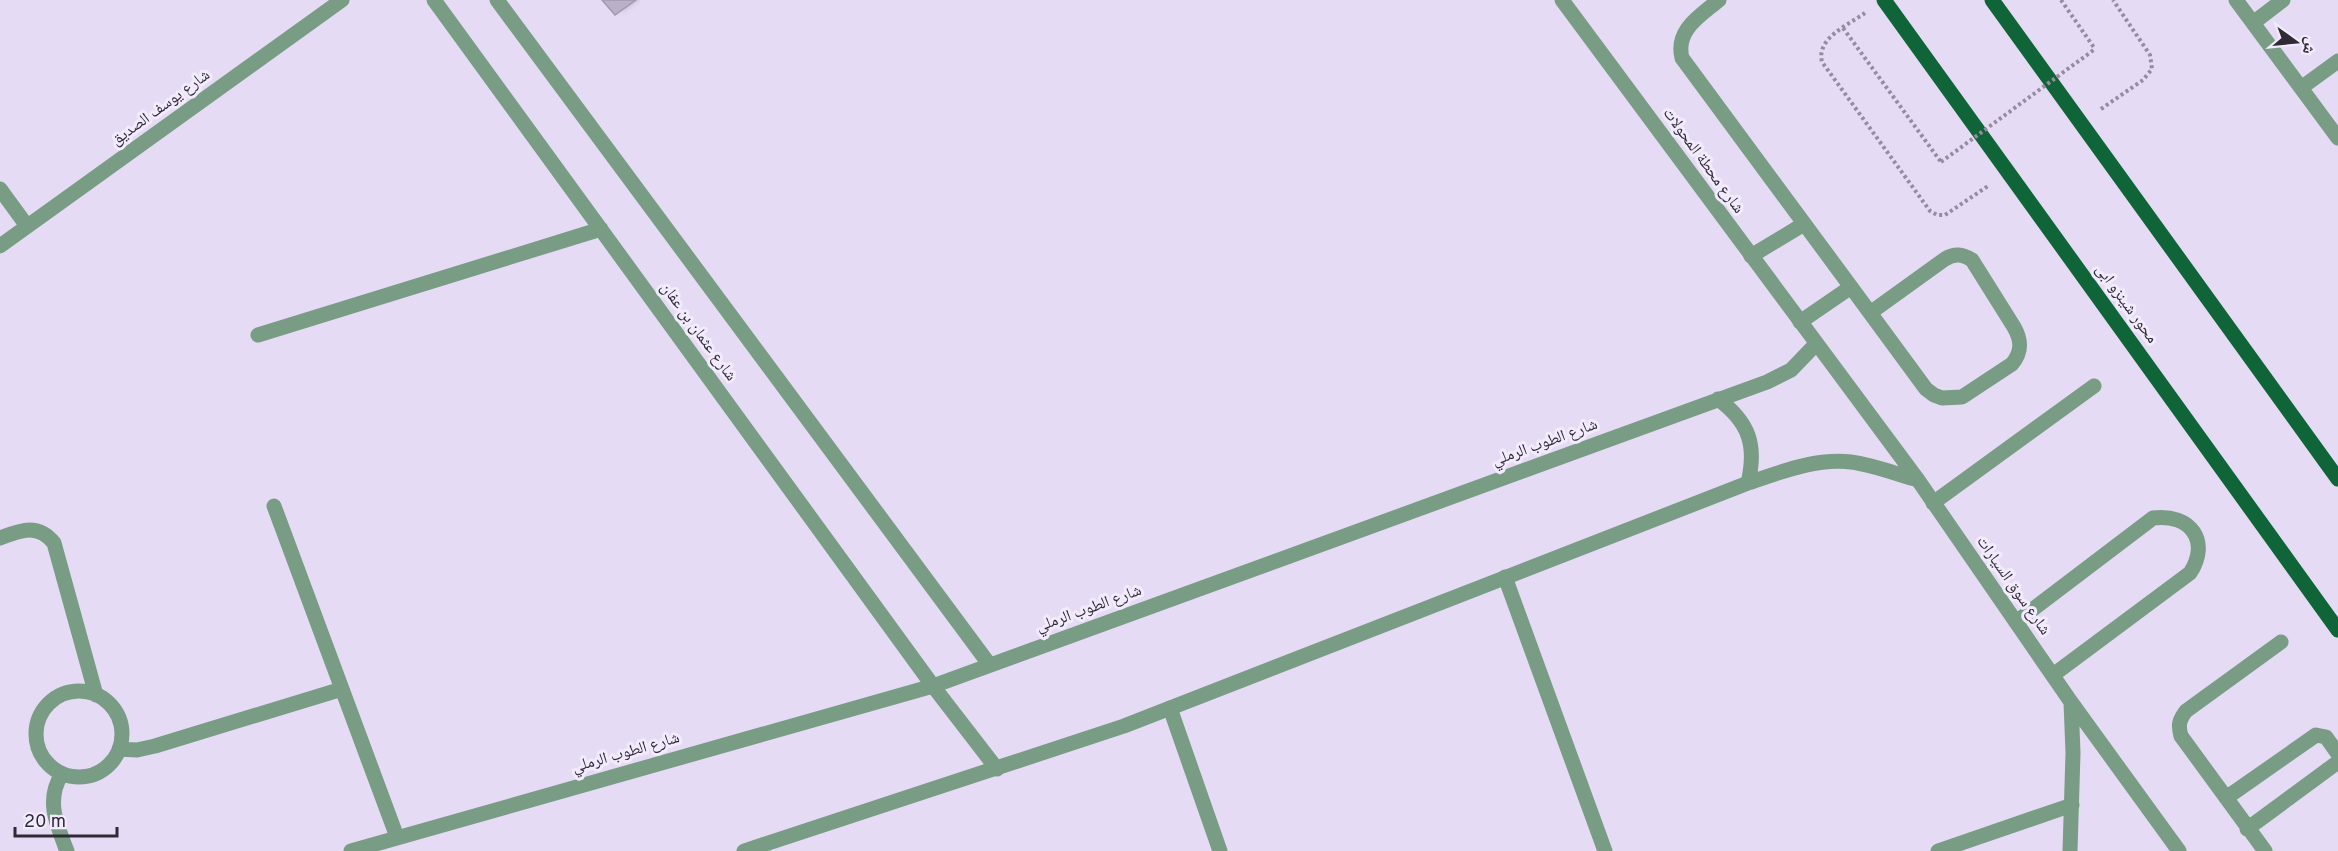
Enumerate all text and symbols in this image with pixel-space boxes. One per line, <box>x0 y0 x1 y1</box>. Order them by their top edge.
north arrow <box>2266 12 2326 72</box>
text: ش <box>2297 35 2320 56</box>
street label: شارع يوسف الصديق <box>108 65 214 151</box>
street label: شارع محطة المحولات <box>1658 104 1748 218</box>
street label: محور شينزو ابى <box>2091 260 2161 348</box>
street label: شارع عثمان بن عفان <box>656 279 740 385</box>
street label: شارع الطوب الرملي <box>1489 415 1601 472</box>
street label: شارع سوق السيارات <box>1971 533 2055 639</box>
street label: شارع الطوب الرملي <box>1033 581 1145 638</box>
street label: شارع الطوب الرملي <box>570 728 682 779</box>
scale bar <box>15 800 117 838</box>
text: 20 m <box>24 811 66 834</box>

